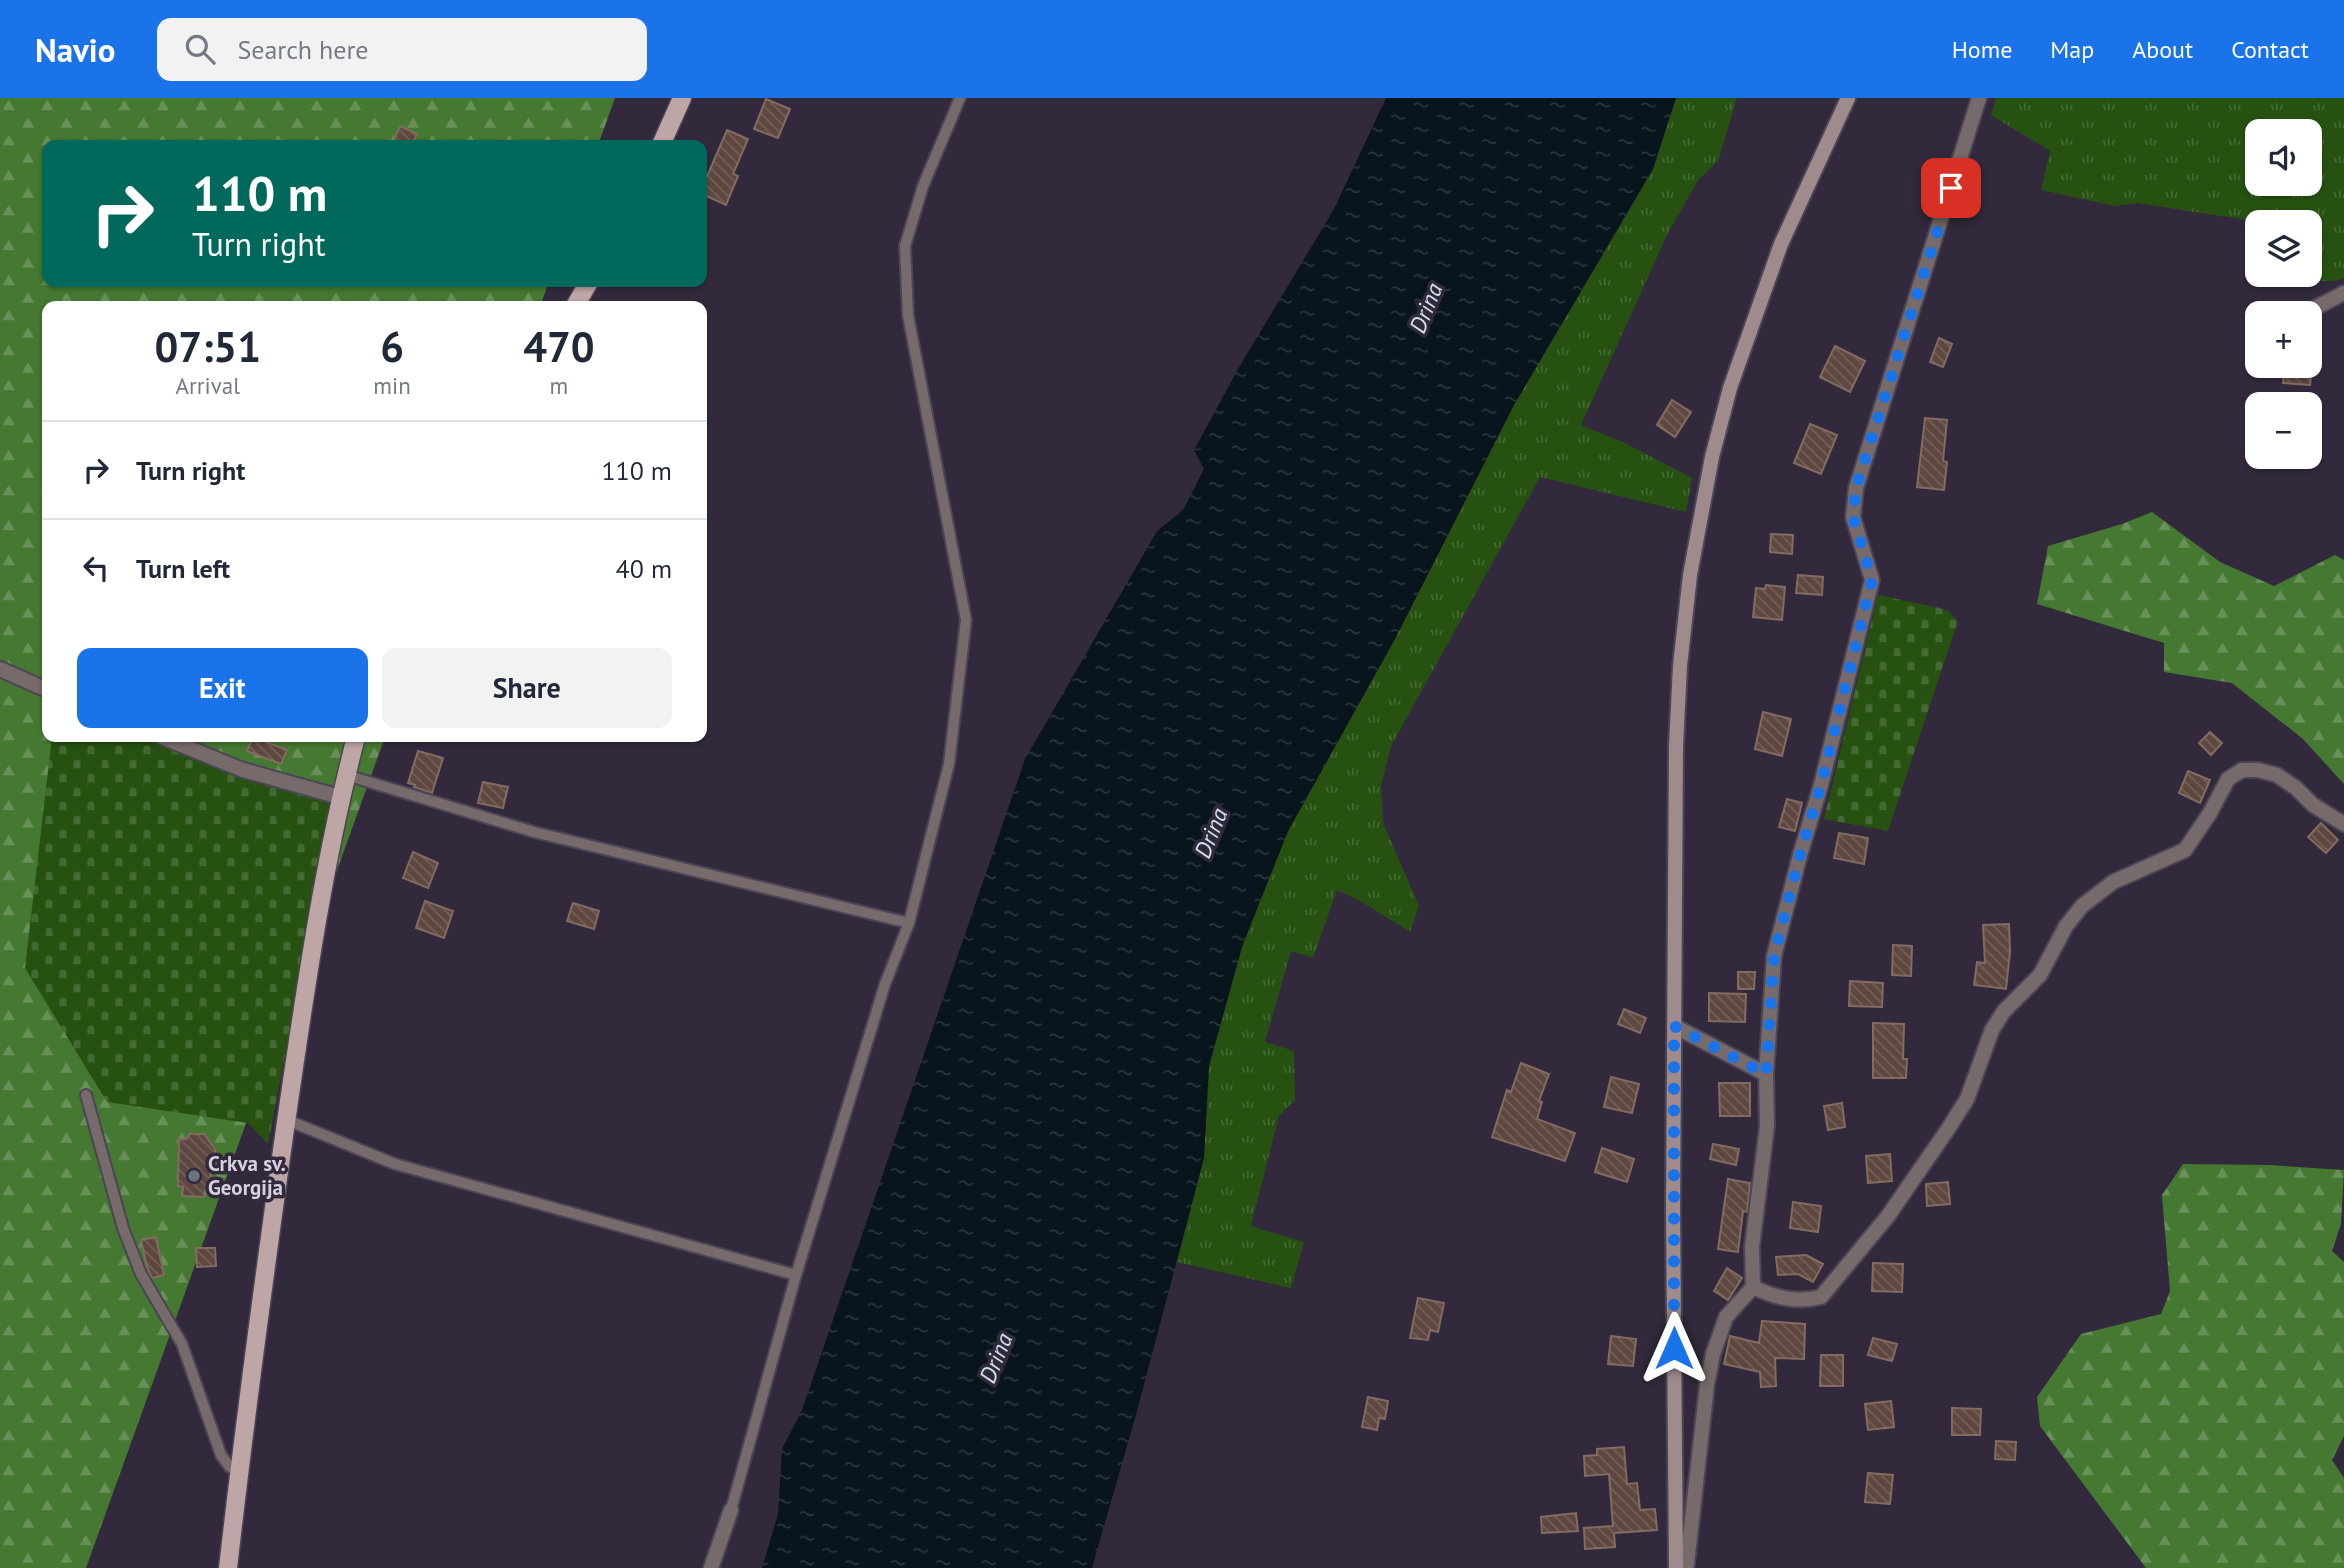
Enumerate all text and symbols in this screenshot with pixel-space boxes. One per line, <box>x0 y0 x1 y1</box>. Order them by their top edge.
search box <box>157 18 647 81</box>
text: Navio <box>35 28 115 71</box>
icon: search <box>181 30 219 68</box>
text: Search here <box>237 33 369 66</box>
text: Home <box>1952 34 2012 65</box>
text: Map <box>2050 34 2094 65</box>
text: About <box>2132 34 2193 65</box>
text: Contact <box>2231 34 2309 65</box>
map controls <box>2245 119 2322 469</box>
button: sound <box>2245 119 2322 196</box>
pin <box>1921 158 1981 218</box>
text: 110 m <box>192 161 327 225</box>
icon: right <box>77 168 168 259</box>
icon: arrive <box>1932 169 1970 207</box>
button: layers <box>2245 210 2322 287</box>
text: Turn right <box>192 223 326 265</box>
water label: Drina <box>1403 279 1449 337</box>
button: + <box>2245 301 2322 378</box>
text: 07:51 <box>154 319 261 374</box>
text: 6 <box>380 319 404 374</box>
text: 470 <box>523 319 595 374</box>
text: Arrival <box>175 371 240 400</box>
text: min <box>373 371 411 400</box>
text: m <box>550 371 568 400</box>
button: − <box>2245 392 2322 469</box>
icon: right <box>77 451 115 489</box>
text: Turn right <box>136 454 245 487</box>
text: 110 m <box>601 454 672 487</box>
icon: left <box>77 549 115 587</box>
text: Turn left <box>136 552 230 585</box>
text: 40 m <box>616 552 672 585</box>
button: Exit <box>77 648 368 728</box>
button: Share <box>382 648 672 728</box>
water label: Drina <box>1188 804 1234 862</box>
place label: Crkva sv. Georgija <box>208 1150 286 1201</box>
marker: Crkva sv. Georgija <box>186 1168 202 1184</box>
position arrow <box>1637 1311 1711 1385</box>
water label: Drina <box>973 1329 1019 1387</box>

